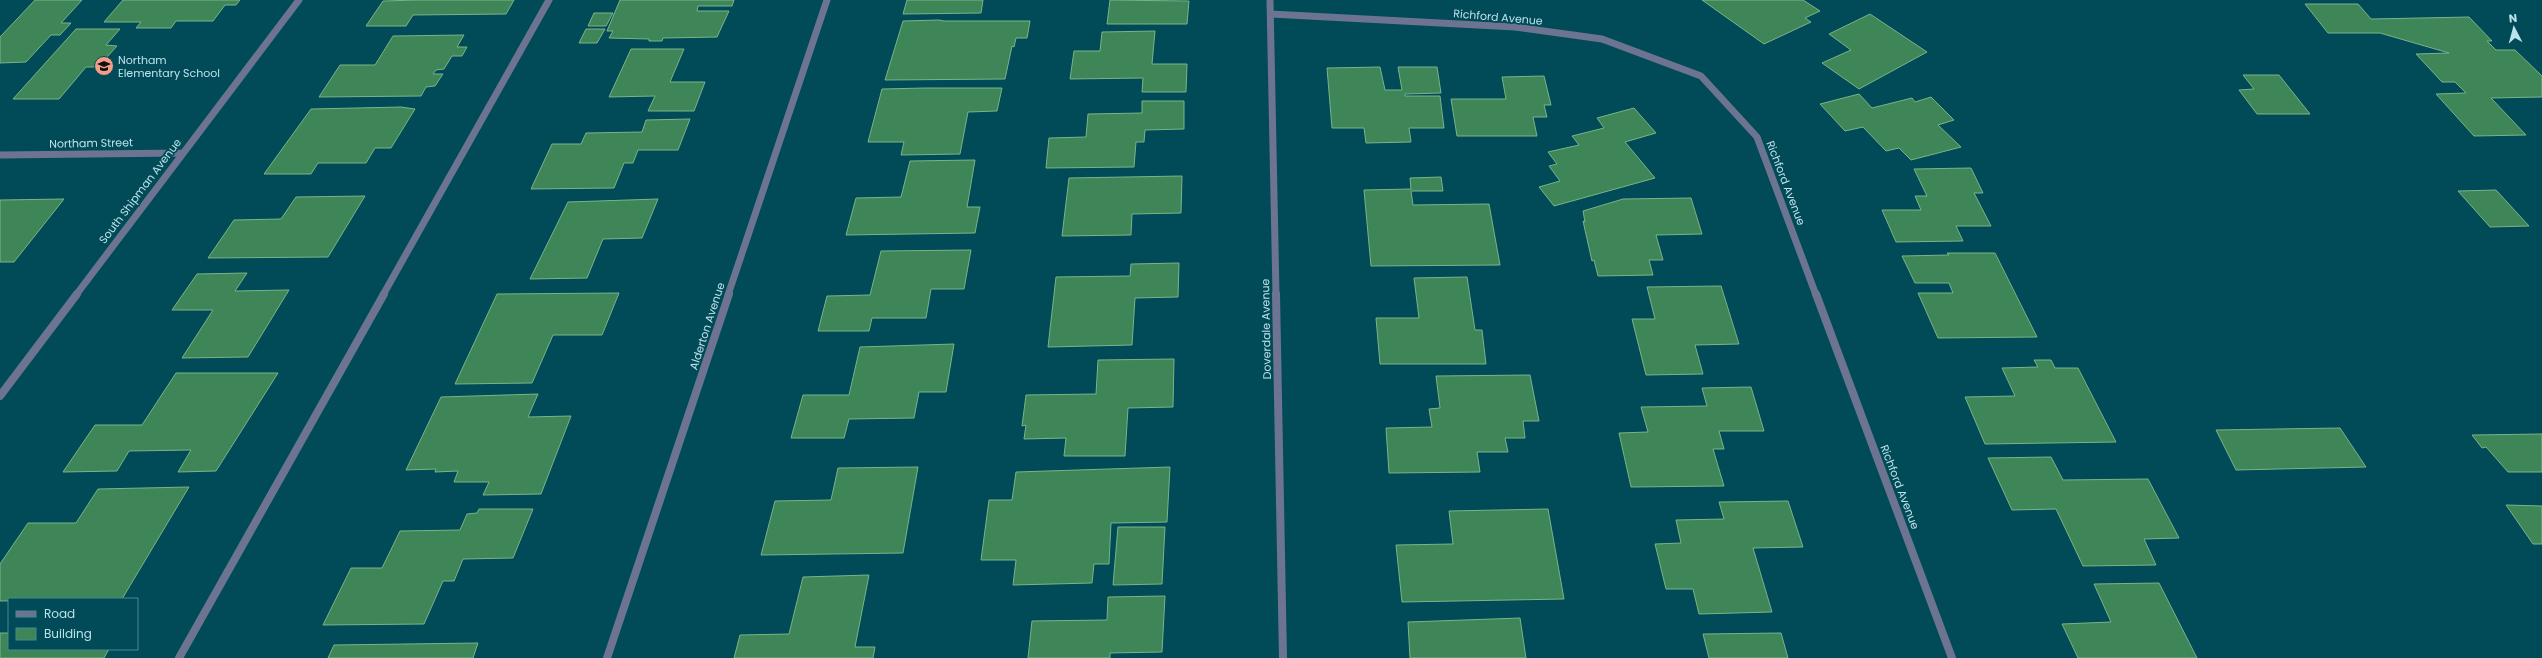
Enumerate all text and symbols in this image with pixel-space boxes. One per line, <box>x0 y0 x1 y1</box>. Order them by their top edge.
street label: Richford Avenue <box>1453 5 1543 29</box>
north arrow <box>2494 8 2534 48</box>
text: N <box>2508 10 2518 26</box>
place label: Northam Elementary School <box>118 52 220 81</box>
school or university icon: Northam Elementary School <box>93 55 115 77</box>
street label: Northam Street <box>49 134 133 152</box>
street label: South Shipman Avenue <box>95 135 185 247</box>
street label: Richford Avenue <box>1762 138 1810 228</box>
street label: Doverdale Avenue <box>1257 278 1275 379</box>
street label: Alderton Avenue <box>685 280 729 372</box>
street label: Richford Avenue <box>1876 442 1924 532</box>
legend <box>8 598 138 650</box>
text: Road <box>44 605 75 622</box>
text: Building <box>44 625 92 642</box>

